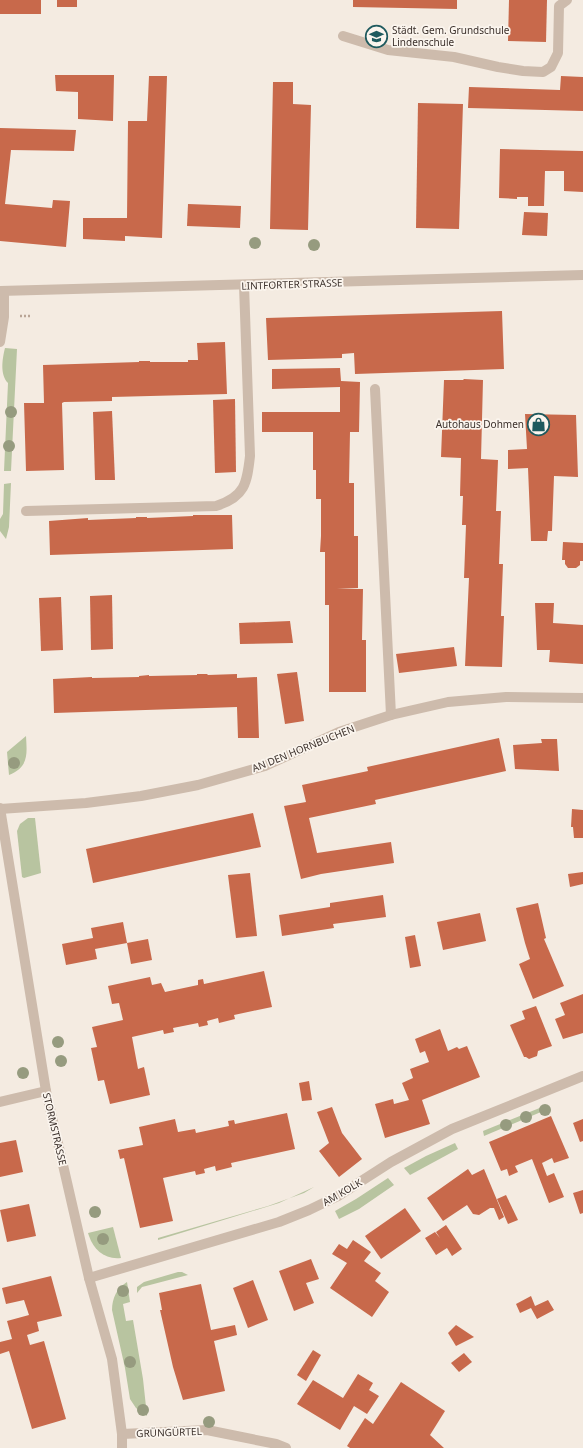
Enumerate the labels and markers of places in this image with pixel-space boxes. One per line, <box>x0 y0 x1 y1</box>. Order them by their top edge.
school or university icon: Städt. Gem. Grundschule Lindenschule <box>363 23 389 49</box>
place label: Städt. Gem. Grundschule Lindenschule <box>392 23 510 49</box>
shop icon: Autohaus Dohmen <box>526 411 552 437</box>
place label: Autohaus Dohmen <box>436 417 524 431</box>

